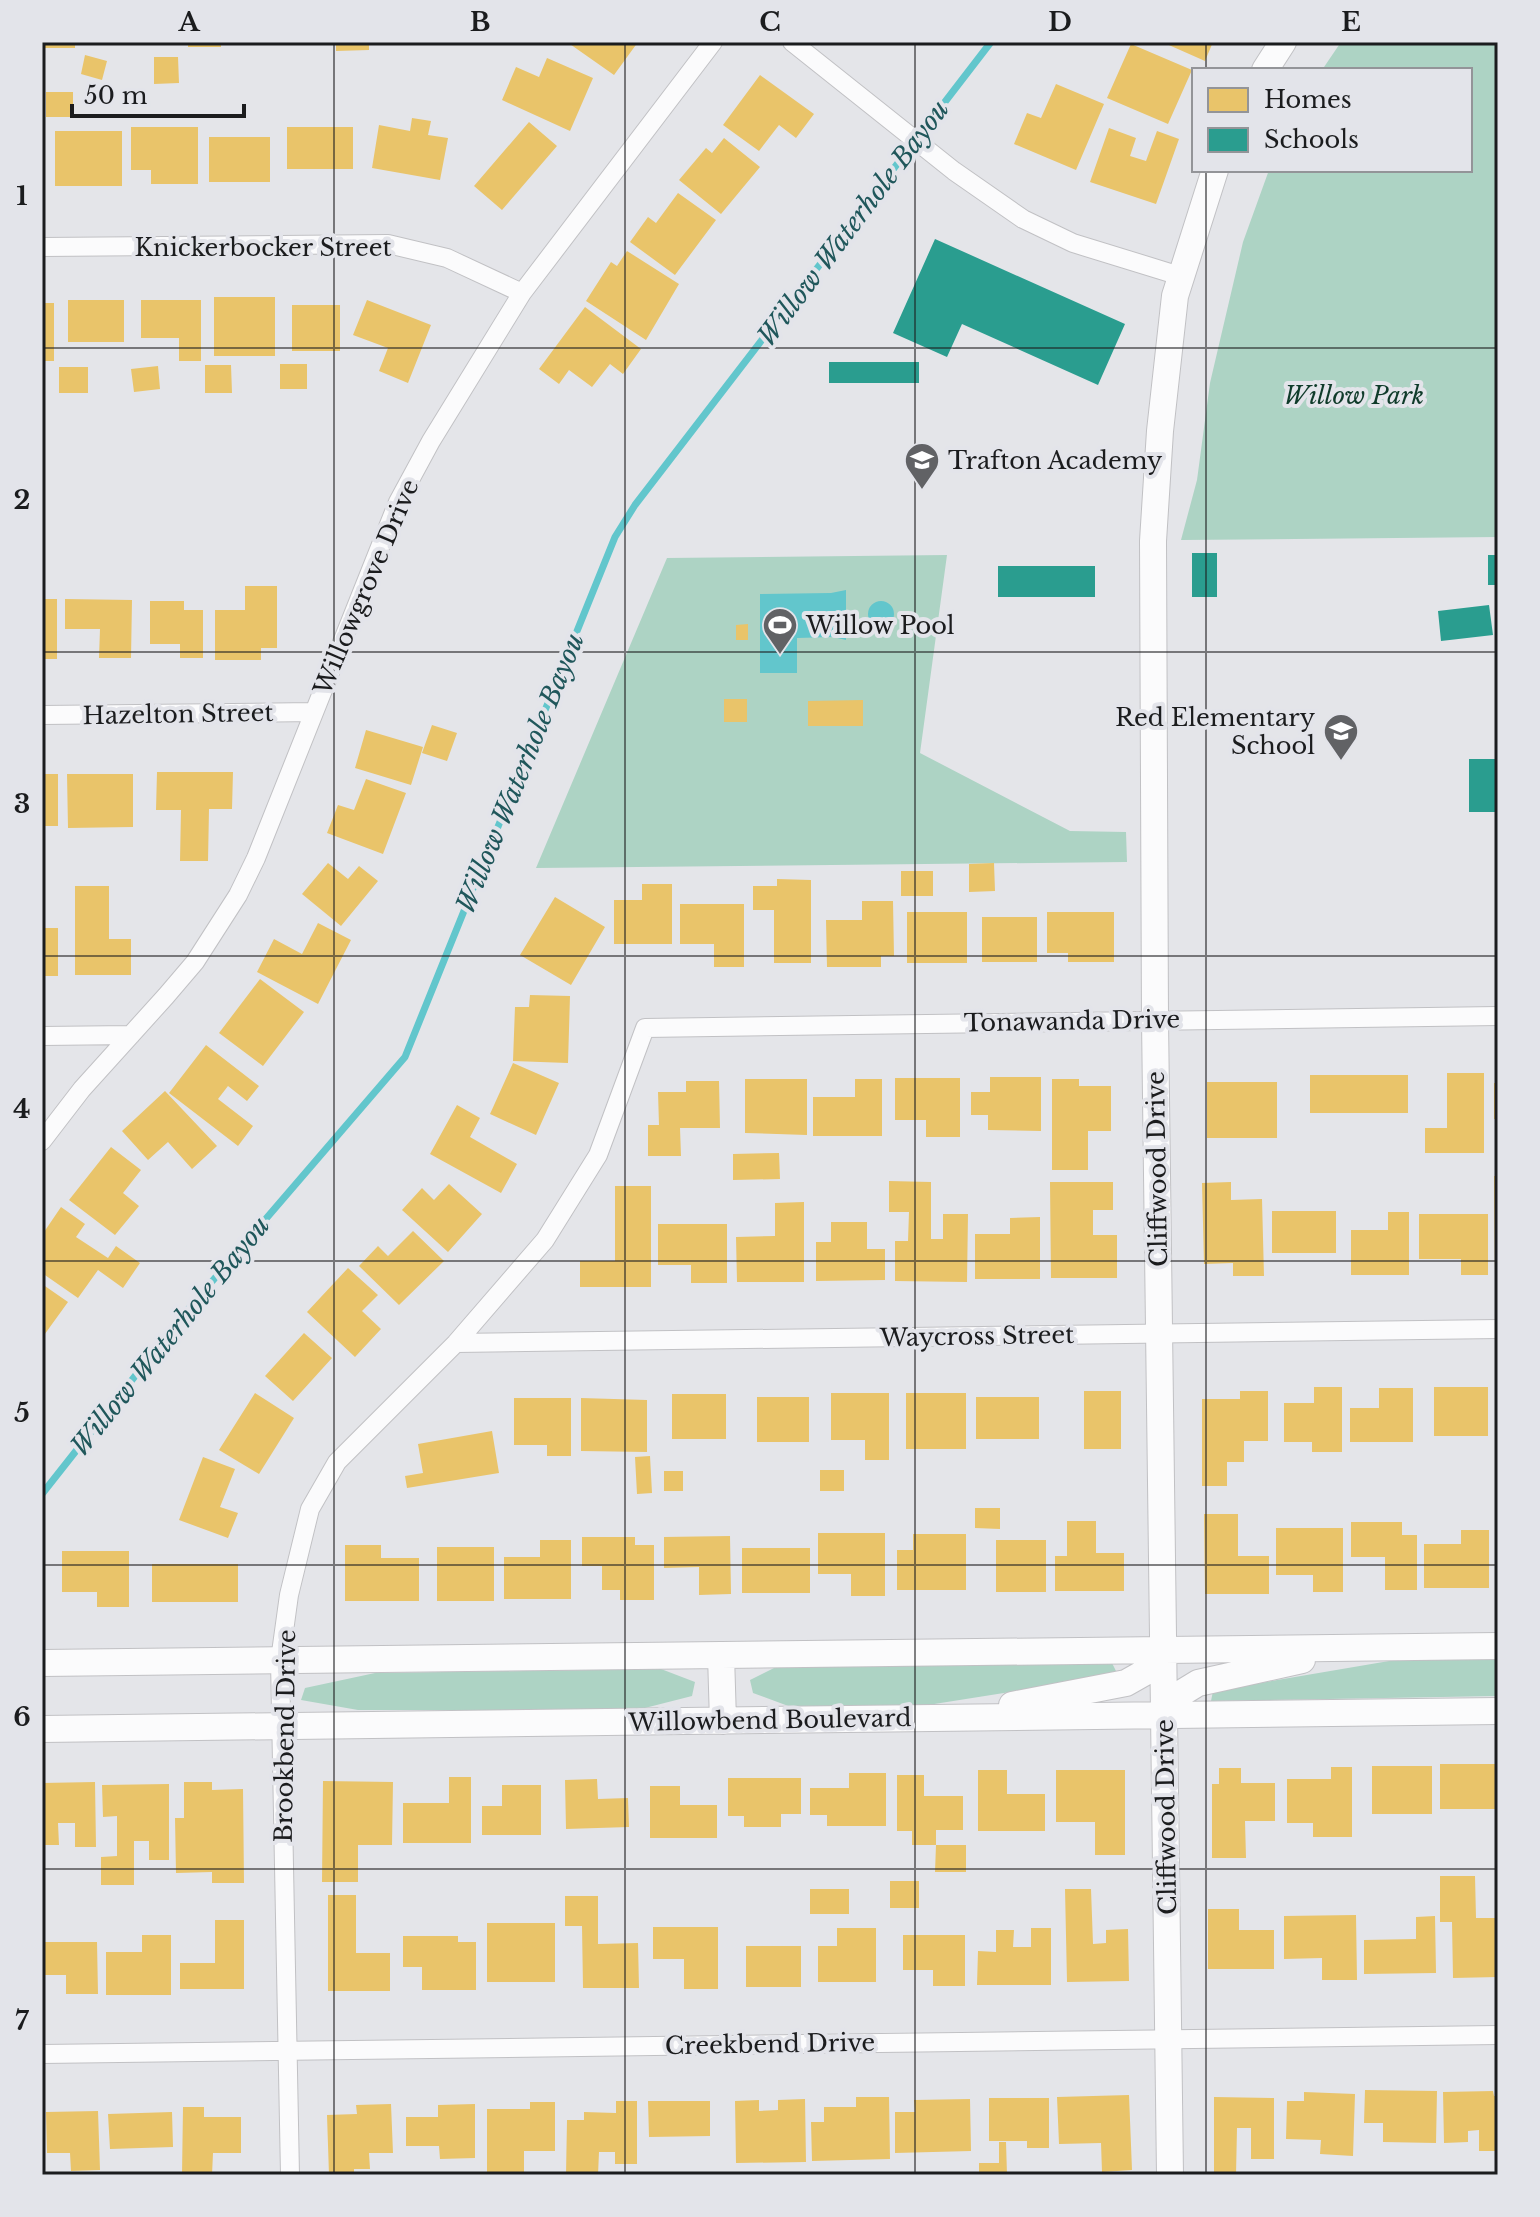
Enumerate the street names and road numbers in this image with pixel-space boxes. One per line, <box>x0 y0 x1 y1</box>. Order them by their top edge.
street label: Knickerbocker Street <box>134 233 392 262</box>
street label: Willowgrove Drive <box>307 475 425 700</box>
street label: Hazelton Street <box>82 698 274 730</box>
street label: Tonawanda Drive <box>964 1005 1180 1037</box>
street label: Cliffwood Drive <box>1141 1071 1173 1267</box>
street label: Waycross Street <box>879 1320 1074 1352</box>
street label: Brookbend Drive <box>269 1629 301 1843</box>
street label: Willowbend Boulevard <box>627 1703 912 1737</box>
street label: Cliffwood Drive <box>1150 1719 1182 1915</box>
street label: Creekbend Drive <box>665 2028 875 2060</box>

